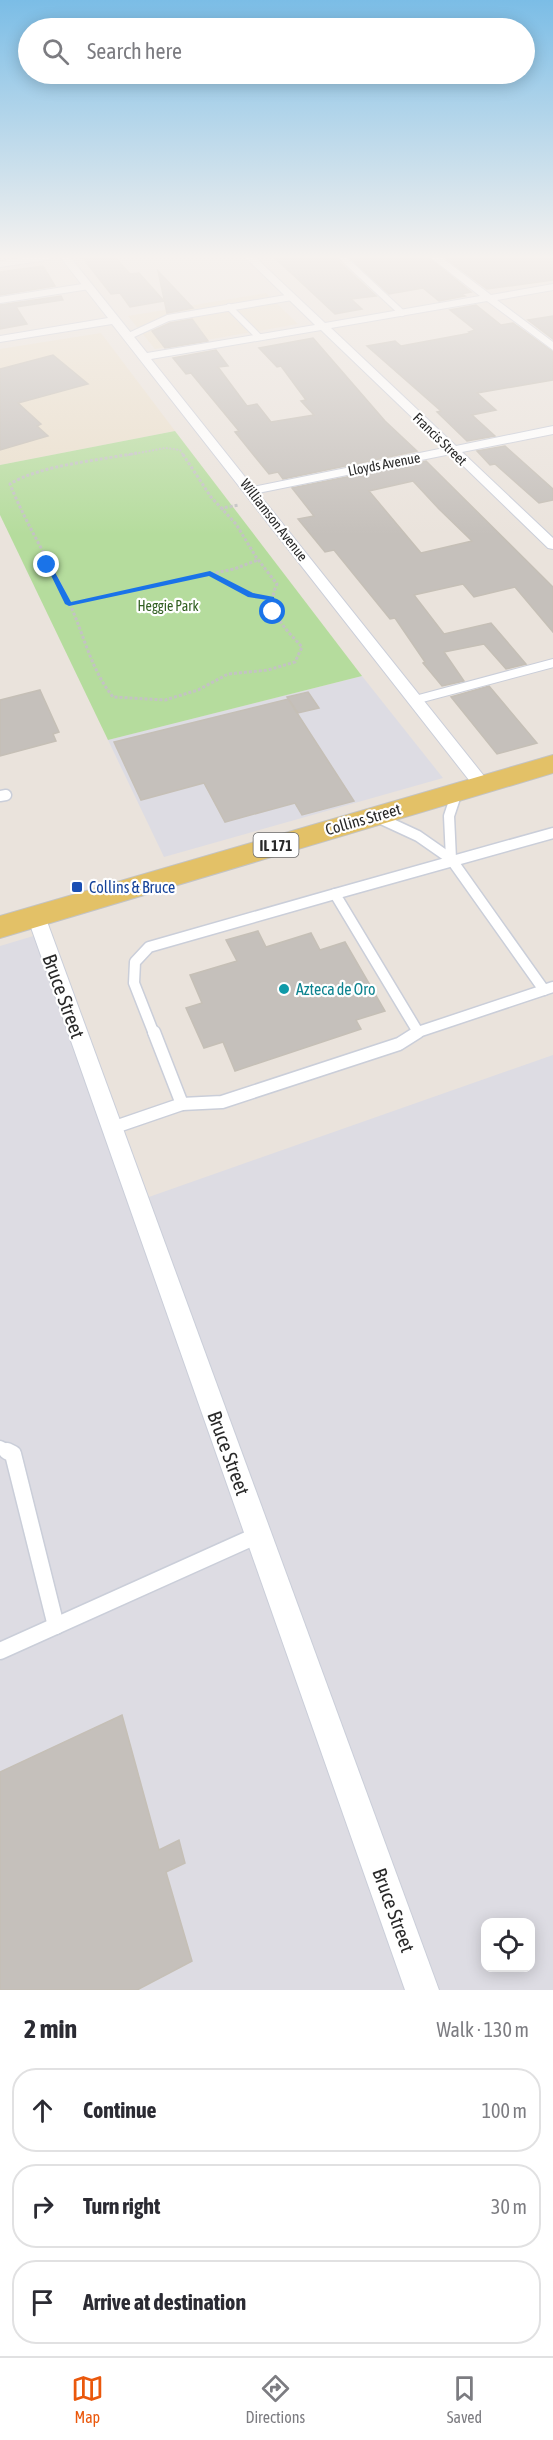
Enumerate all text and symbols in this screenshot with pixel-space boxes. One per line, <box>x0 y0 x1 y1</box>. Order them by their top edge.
search box <box>18 18 535 84</box>
icon: search <box>39 35 72 68</box>
text: Search here <box>87 38 182 64</box>
street label: Francis Street <box>410 409 470 469</box>
street label: Lloyds Avenue <box>346 449 422 479</box>
street label: Williamson Avenue <box>237 476 311 564</box>
route end <box>33 551 59 577</box>
park label: Heggie Park <box>137 598 199 614</box>
route start <box>259 598 285 624</box>
street label: Collins Street <box>323 800 403 838</box>
road number: IL 171 <box>254 833 298 857</box>
place label: Collins & Bruce <box>89 878 175 896</box>
marker: Collins & Bruce <box>70 880 84 894</box>
street label: Bruce Street <box>38 951 90 1042</box>
place label: Azteca de Oro <box>296 980 375 998</box>
marker: Azteca de Oro <box>277 982 291 996</box>
street label: Bruce Street <box>203 1408 255 1499</box>
street label: Bruce Street <box>368 1865 420 1956</box>
map controls <box>481 1918 535 1972</box>
button: locate <box>481 1918 535 1972</box>
text: 2 min <box>24 2014 77 2044</box>
text: Walk · 130 m <box>437 2018 529 2041</box>
icon: ahead <box>26 2094 59 2127</box>
text: Continue <box>83 2097 157 2123</box>
text: 100 m <box>482 2099 527 2122</box>
icon: right <box>26 2190 59 2223</box>
text: Turn right <box>83 2193 160 2219</box>
text: 30 m <box>491 2195 527 2218</box>
icon: arrive <box>26 2286 59 2319</box>
text: Arrive at destination <box>83 2289 246 2315</box>
tab: Map <box>71 2372 104 2426</box>
tab: Directions <box>245 2372 305 2426</box>
tab: Saved <box>447 2372 482 2426</box>

